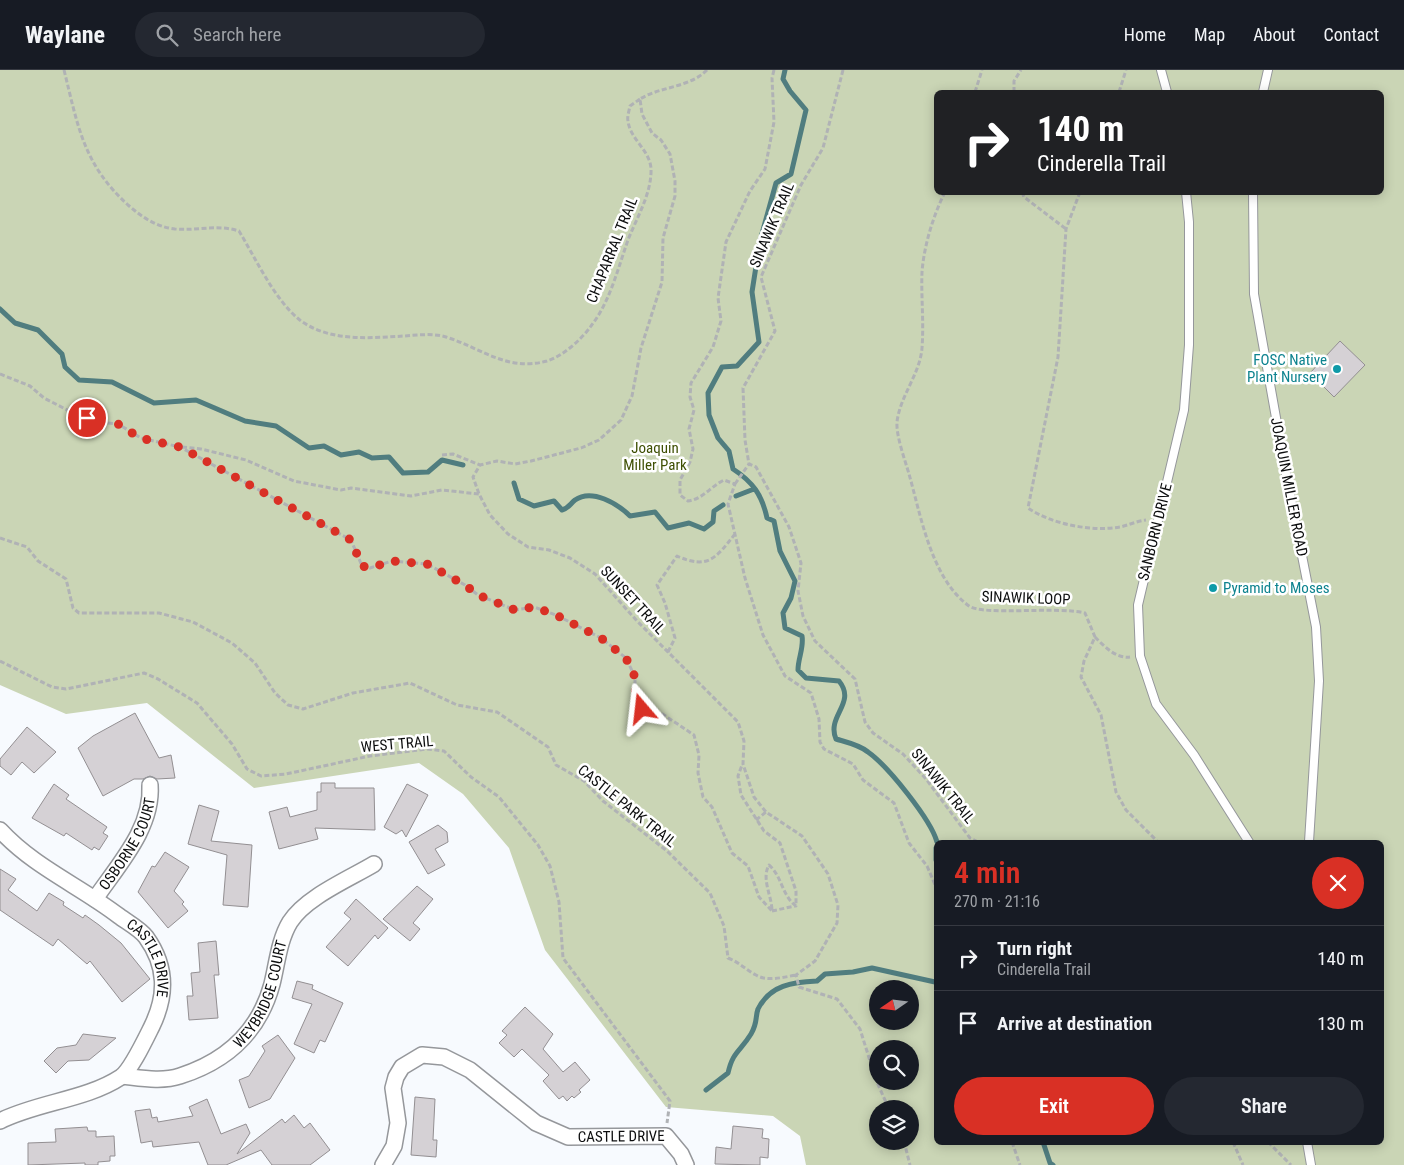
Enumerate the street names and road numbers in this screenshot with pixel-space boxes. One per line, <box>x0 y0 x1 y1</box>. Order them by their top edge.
street label: SINAWIK TRAIL <box>746 180 798 270</box>
street label: CHAPARRAL TRAIL <box>583 194 641 306</box>
street label: JOAQUIN MILLER ROAD <box>1267 416 1311 558</box>
street label: SANBORN DRIVE <box>1134 481 1176 583</box>
street label: SUNSET TRAIL <box>597 562 669 638</box>
street label: SINAWIK LOOP <box>981 587 1071 609</box>
street label: WEST TRAIL <box>360 732 434 756</box>
street label: SINAWIK TRAIL <box>907 745 979 827</box>
street label: CASTLE PARK TRAIL <box>574 761 680 851</box>
street label: OSBORNE COURT <box>95 796 159 894</box>
street label: CASTLE DRIVE <box>123 915 172 998</box>
street label: WEYBRIDGE COURT <box>230 938 291 1051</box>
street label: CASTLE DRIVE <box>578 1127 665 1146</box>

